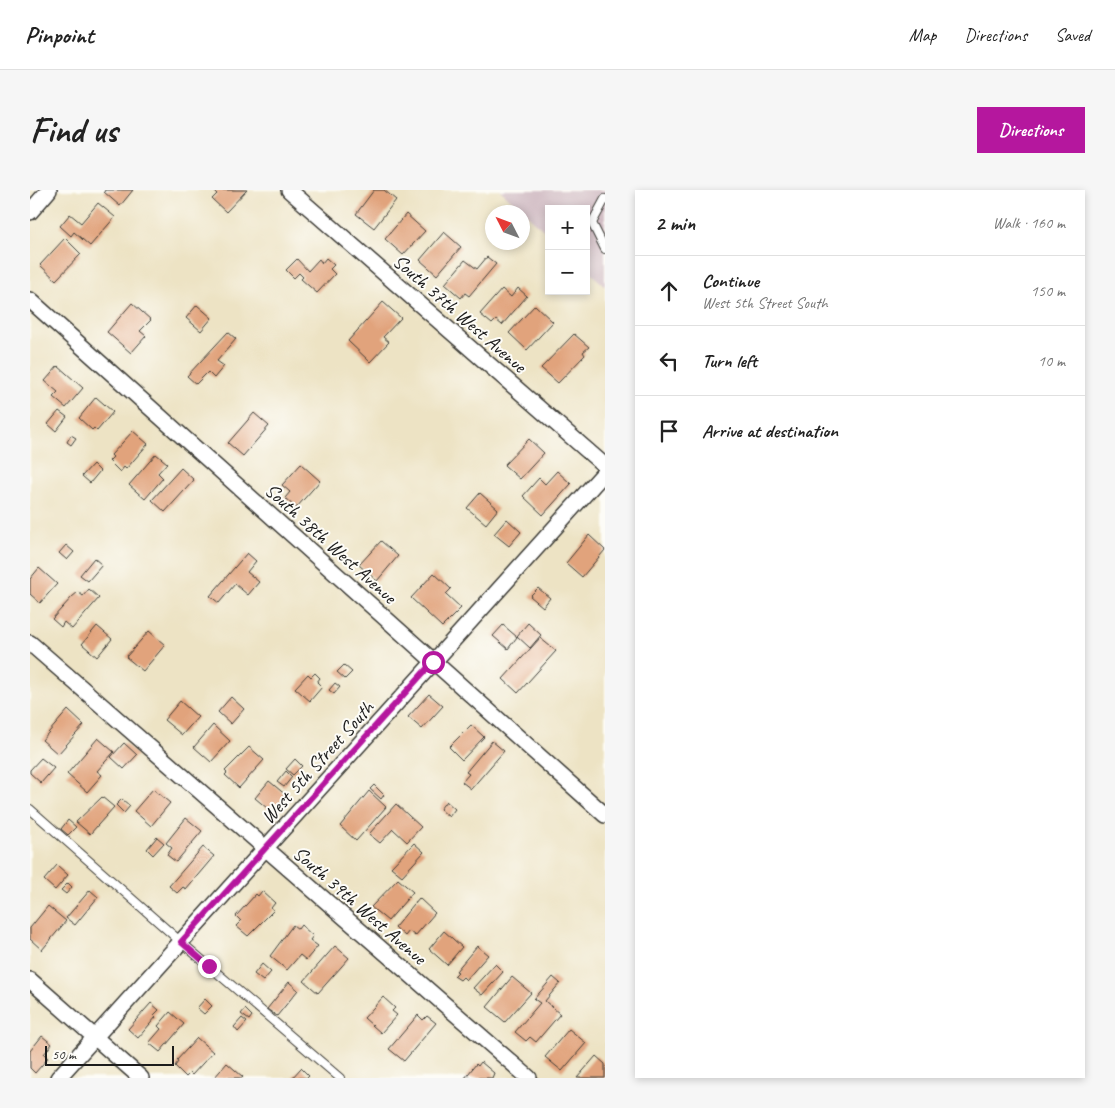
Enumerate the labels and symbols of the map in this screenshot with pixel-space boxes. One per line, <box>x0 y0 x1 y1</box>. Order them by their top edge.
north arrow <box>485 205 530 250</box>
street label: South 37th West Avenue <box>388 249 533 379</box>
street label: South 38th West Avenue <box>260 478 403 610</box>
route start <box>422 651 445 674</box>
street label: West 5th Street South <box>256 694 380 829</box>
street label: South 39th West Avenue <box>288 841 433 971</box>
route end <box>198 955 221 978</box>
scale bar <box>45 1043 174 1066</box>

